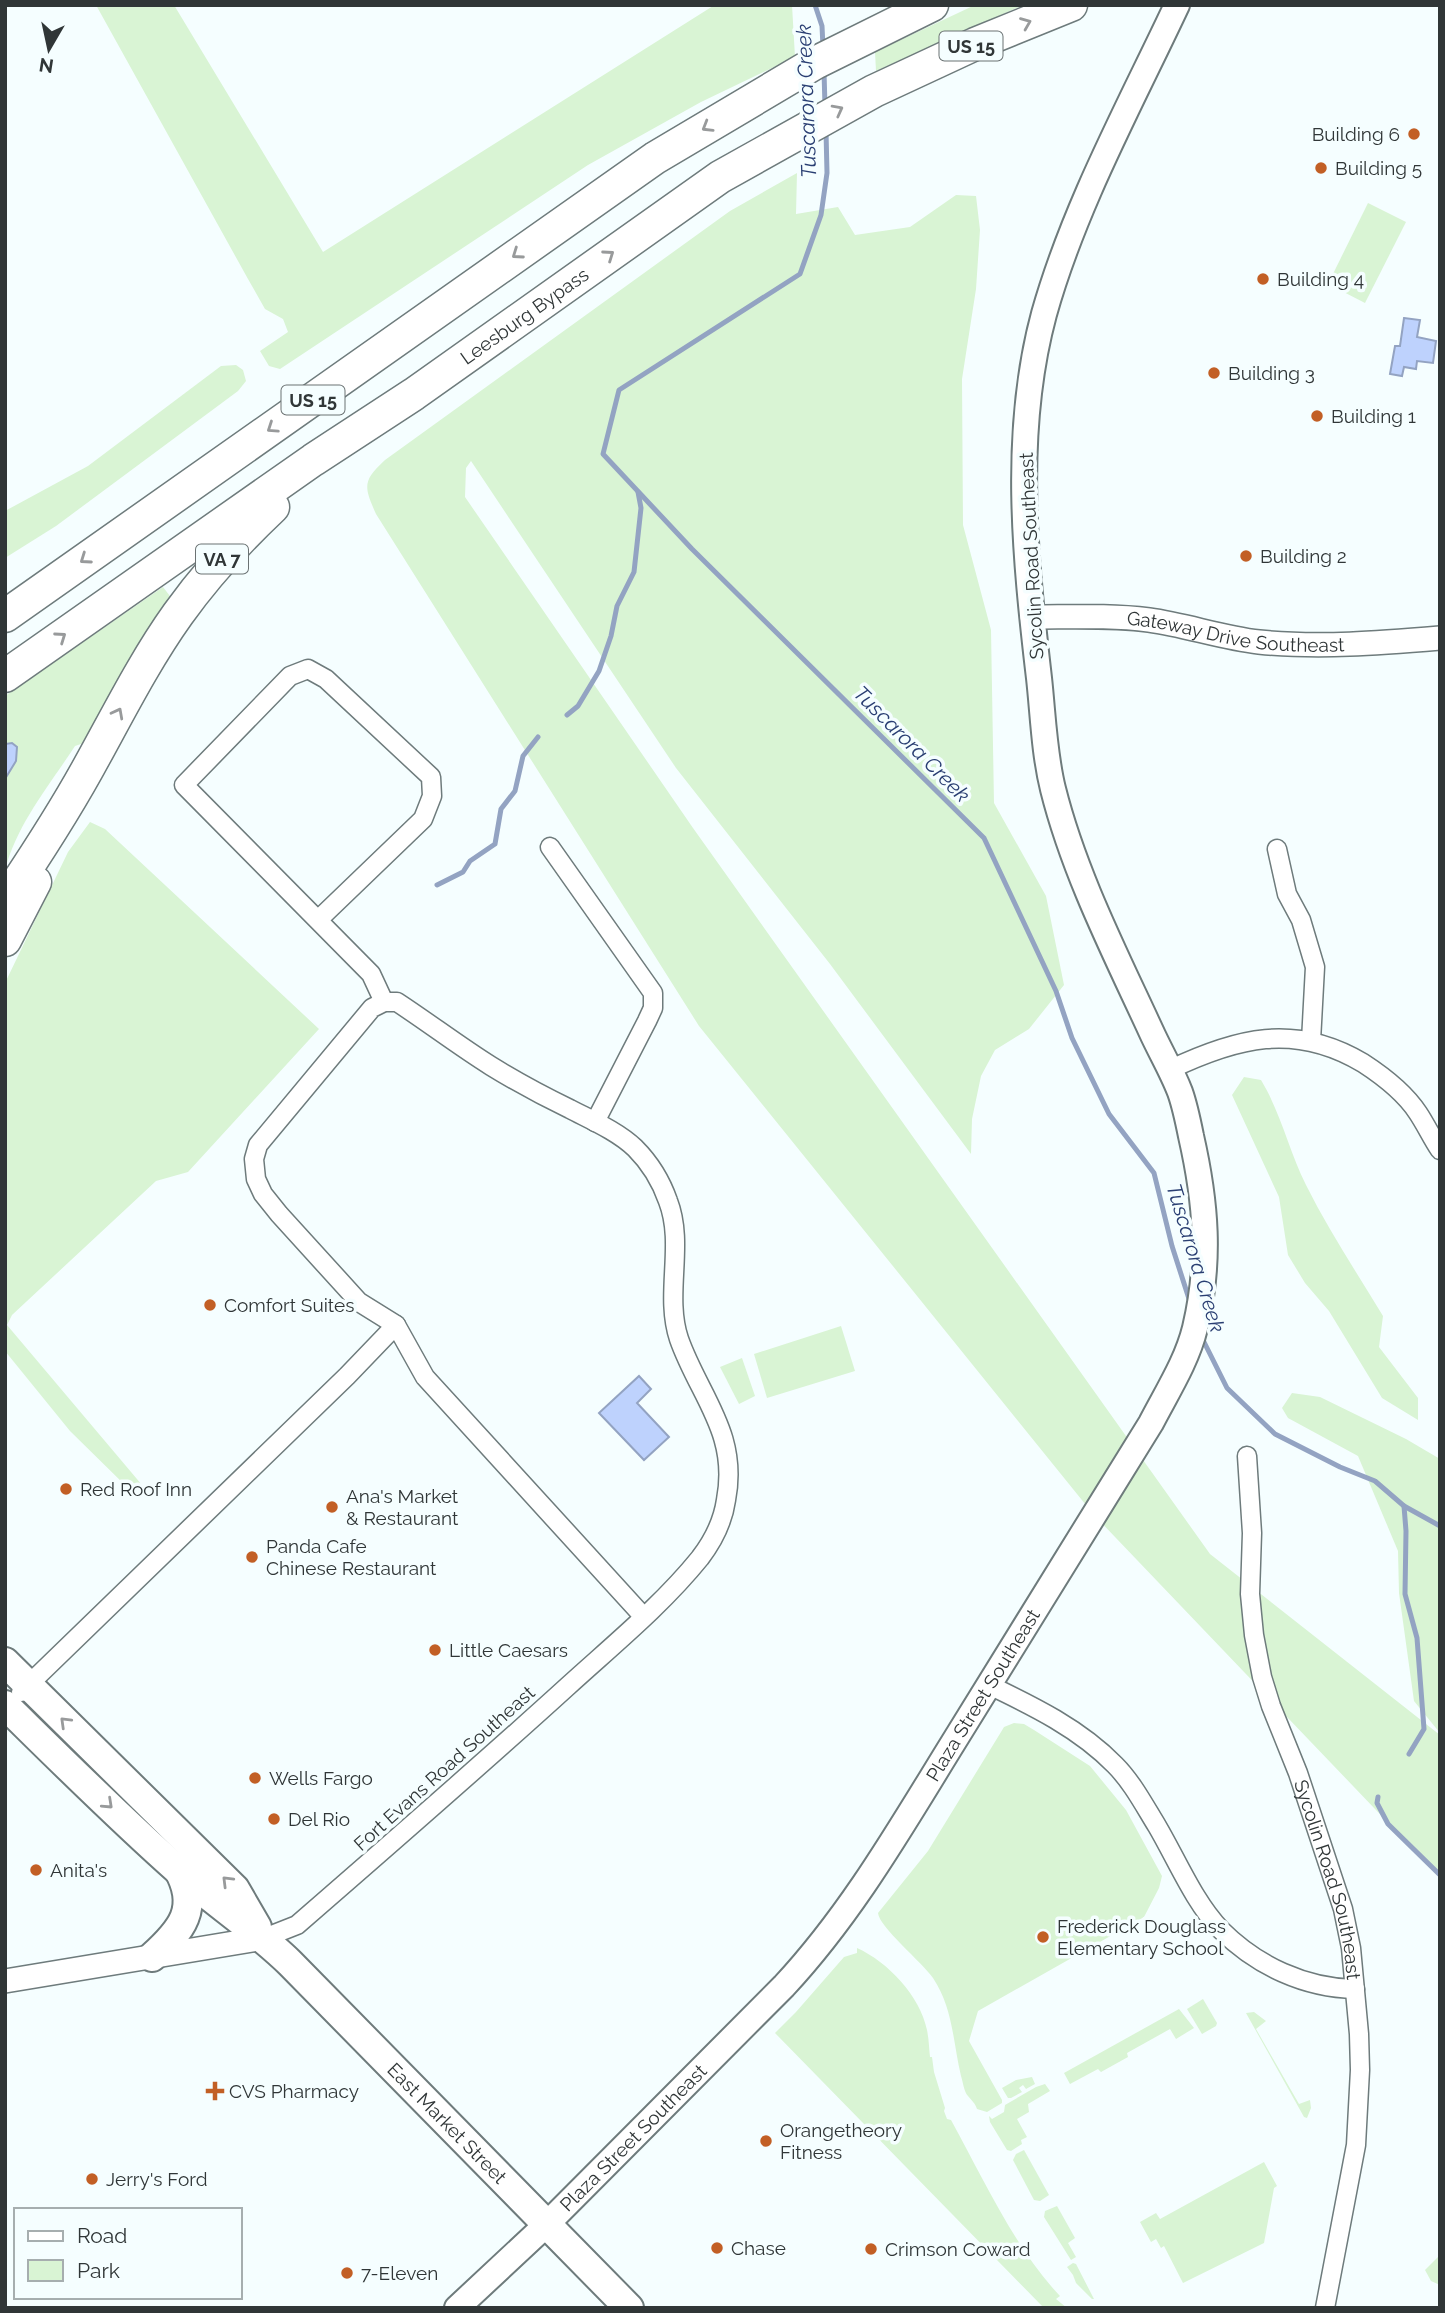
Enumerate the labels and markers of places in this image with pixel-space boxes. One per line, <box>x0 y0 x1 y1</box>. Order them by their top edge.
place label: Building 6 <box>1312 123 1400 145</box>
marker: Building 6 <box>1406 126 1422 142</box>
place label: Building 5 <box>1335 157 1422 179</box>
marker: Building 5 <box>1313 160 1329 176</box>
place label: Building 4 <box>1277 268 1364 290</box>
marker: Building 4 <box>1255 271 1271 287</box>
place label: Building 3 <box>1228 362 1315 384</box>
marker: Building 3 <box>1206 365 1222 381</box>
place label: Building 1 <box>1331 405 1416 427</box>
marker: Building 1 <box>1309 408 1325 424</box>
place label: Building 2 <box>1260 545 1347 567</box>
marker: Building 2 <box>1238 548 1254 564</box>
place label: Comfort Suites <box>224 1294 354 1316</box>
marker: Comfort Suites <box>202 1297 218 1313</box>
place label: Red Roof Inn <box>80 1478 192 1500</box>
marker: Red Roof Inn <box>58 1481 74 1497</box>
place label: Ana's Market & Restaurant <box>346 1485 459 1529</box>
marker: Ana's Market & Restaurant <box>324 1499 340 1515</box>
place label: Panda Cafe Chinese Restaurant <box>266 1535 437 1579</box>
marker: Panda Cafe Chinese Restaurant <box>244 1549 260 1565</box>
place label: Little Caesars <box>449 1639 568 1661</box>
marker: Little Caesars <box>427 1642 443 1658</box>
place label: Wells Fargo <box>269 1767 373 1789</box>
marker: Wells Fargo <box>247 1770 263 1786</box>
place label: Del Rio <box>288 1808 350 1830</box>
marker: Del Rio <box>266 1811 282 1827</box>
place label: Anita's <box>50 1859 107 1881</box>
marker: Anita's <box>28 1862 44 1878</box>
place label: Frederick Douglass Elementary School <box>1057 1915 1226 1959</box>
marker: Frederick Douglass Elementary School <box>1035 1929 1051 1945</box>
place label: CVS Pharmacy <box>229 2080 359 2102</box>
marker: CVS Pharmacy <box>207 2083 223 2099</box>
place label: Orangetheory Fitness <box>780 2119 902 2163</box>
marker: Orangetheory Fitness <box>758 2133 774 2149</box>
place label: Jerry's Ford <box>106 2168 207 2190</box>
marker: Jerry's Ford <box>84 2171 100 2187</box>
place label: Chase <box>731 2237 786 2259</box>
place label: Crimson Coward <box>885 2238 1030 2260</box>
marker: Chase <box>709 2240 725 2256</box>
marker: Crimson Coward <box>863 2241 879 2257</box>
place label: 7-Eleven <box>361 2262 438 2284</box>
marker: 7-Eleven <box>339 2265 355 2281</box>

